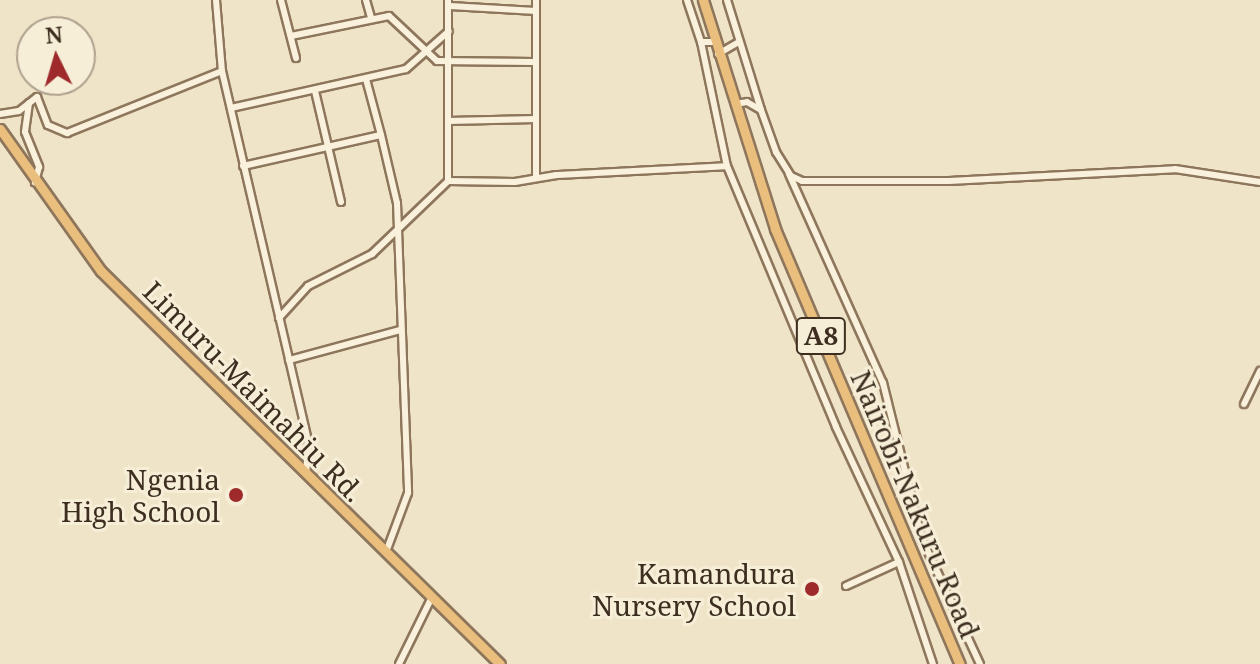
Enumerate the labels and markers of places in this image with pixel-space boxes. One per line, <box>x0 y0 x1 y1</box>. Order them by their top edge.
place label: Ngenia High School <box>61 462 220 528</box>
marker: Ngenia High School <box>227 486 245 504</box>
place label: Kamandura Nursery School <box>592 556 796 622</box>
marker: Kamandura Nursery School <box>803 580 821 598</box>

